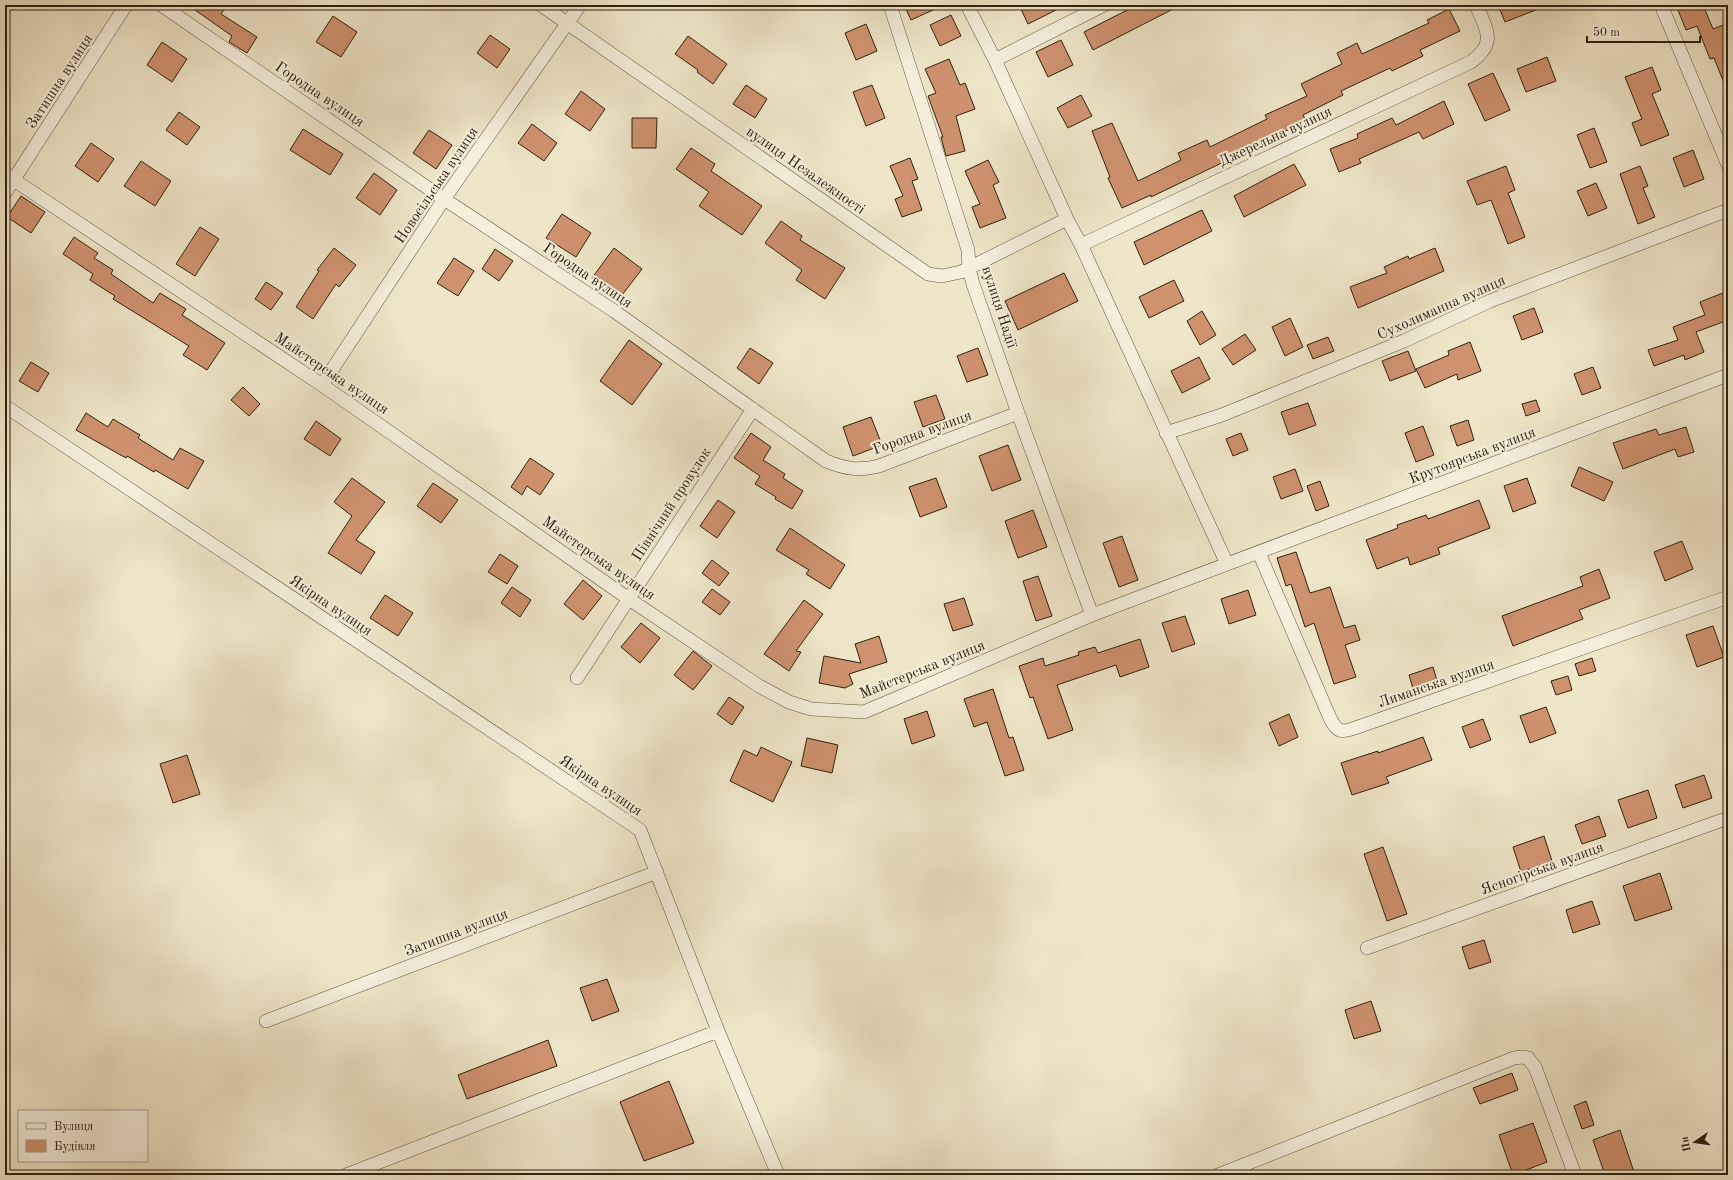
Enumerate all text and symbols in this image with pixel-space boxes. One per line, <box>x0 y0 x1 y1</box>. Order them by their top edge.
scale bar <box>1587 18 1700 44</box>
text: 50 m <box>1593 26 1620 39</box>
street label: Затишна вулиця <box>24 32 96 132</box>
street label: Городна вулиця <box>272 60 367 131</box>
street label: Джерельна вулиця <box>1217 104 1335 170</box>
street label: Новосільська вулиця <box>393 125 482 247</box>
street label: вулиця Незалежності <box>743 125 867 218</box>
street label: Городна вулиця <box>540 241 635 312</box>
street label: вулиця Надії <box>978 265 1019 351</box>
street label: Сухолиманна вулиця <box>1375 273 1508 343</box>
street label: Майстерська вулиця <box>271 331 391 418</box>
street label: Городна вулиця <box>871 409 974 458</box>
street label: Крутоярська вулиця <box>1407 425 1538 487</box>
street label: Північний провулок <box>630 445 715 564</box>
street label: Майстерська вулиця <box>539 515 658 604</box>
street label: Якірна вулиця <box>286 573 374 640</box>
street label: Майстерська вулиця <box>858 638 988 702</box>
street label: Лиманська вулиця <box>1376 657 1497 711</box>
street label: Якірна вулиця <box>556 753 644 820</box>
street label: Ясногірська вулиця <box>1479 840 1606 899</box>
street label: Затишна вулиця <box>403 907 510 960</box>
legend <box>18 1110 148 1162</box>
text: Вулиця <box>54 1121 93 1133</box>
north arrow <box>1675 1122 1715 1162</box>
text: Пн <box>1680 1135 1694 1153</box>
text: Будівля <box>54 1140 96 1153</box>

